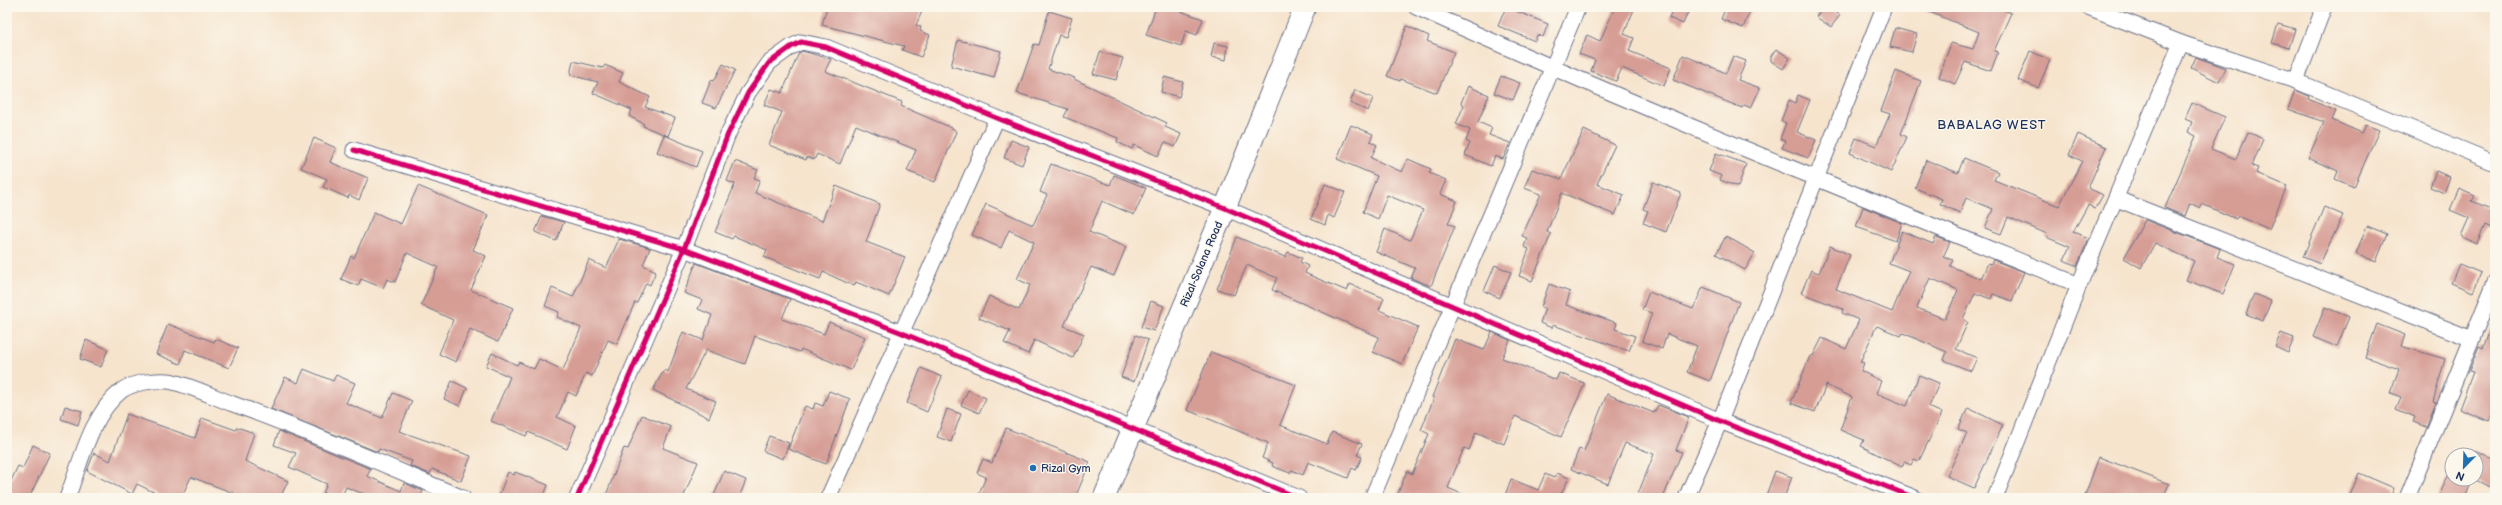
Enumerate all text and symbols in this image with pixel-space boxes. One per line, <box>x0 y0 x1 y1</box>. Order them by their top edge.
district label: BABALAG WEST <box>1937 117 2047 133</box>
street label: Rizal-Solana Road <box>1178 219 1225 309</box>
north arrow <box>2444 447 2484 487</box>
place label: Rizal Gym <box>1041 462 1091 475</box>
marker: Rizal Gym <box>1028 463 1038 473</box>
text: N <box>2454 468 2467 483</box>

